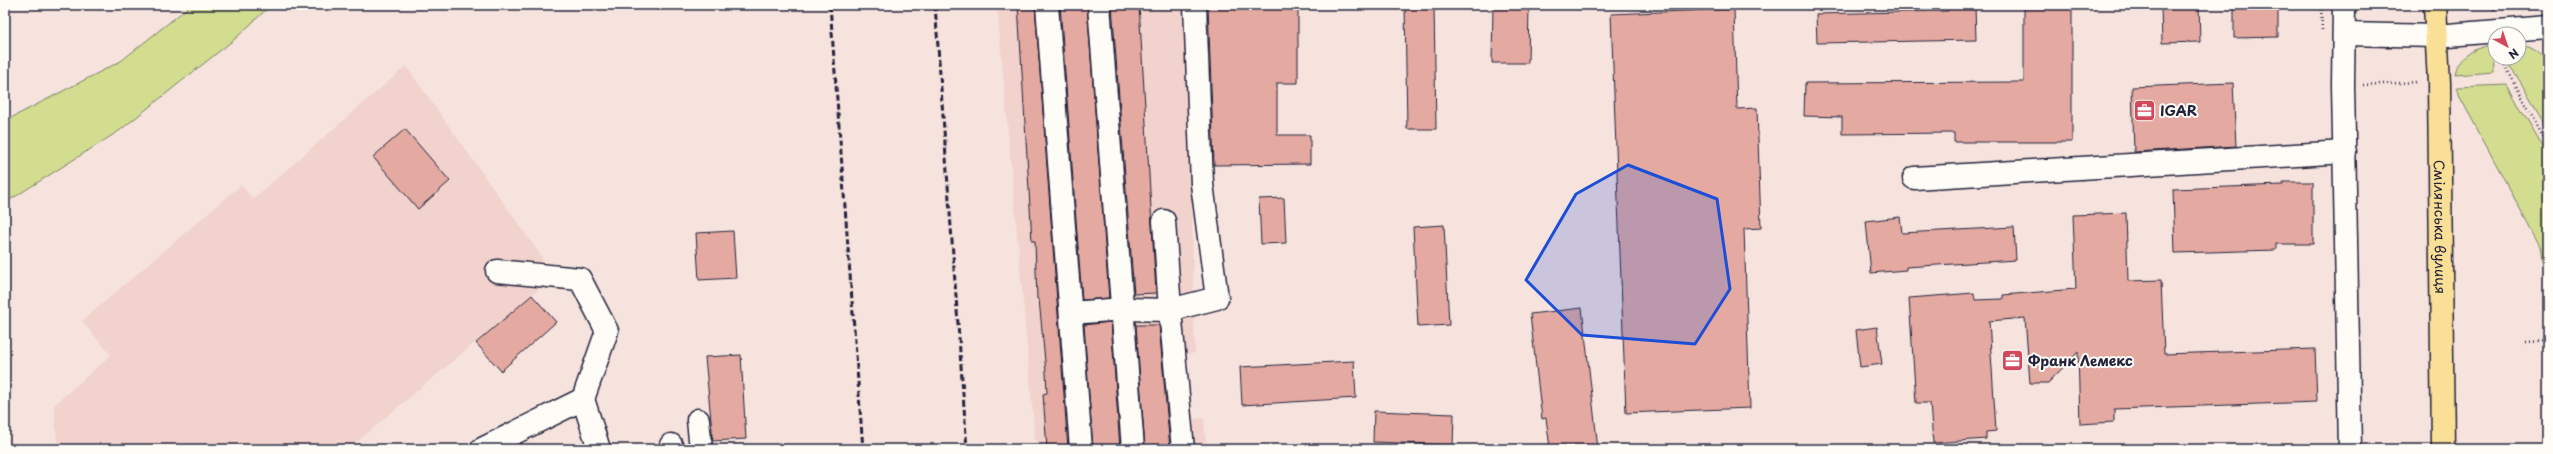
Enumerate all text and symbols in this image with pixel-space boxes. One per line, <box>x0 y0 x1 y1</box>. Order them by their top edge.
north arrow <box>2487 26 2527 66</box>
text: N <box>2505 45 2523 64</box>
office icon: IGAR <box>2132 97 2158 123</box>
place label: IGAR <box>2160 100 2197 121</box>
street label: Смілянська вулиця <box>2429 160 2452 294</box>
office icon: Франк Лемекс <box>1999 347 2025 373</box>
place label: Франк Лемекс <box>2028 350 2133 371</box>

